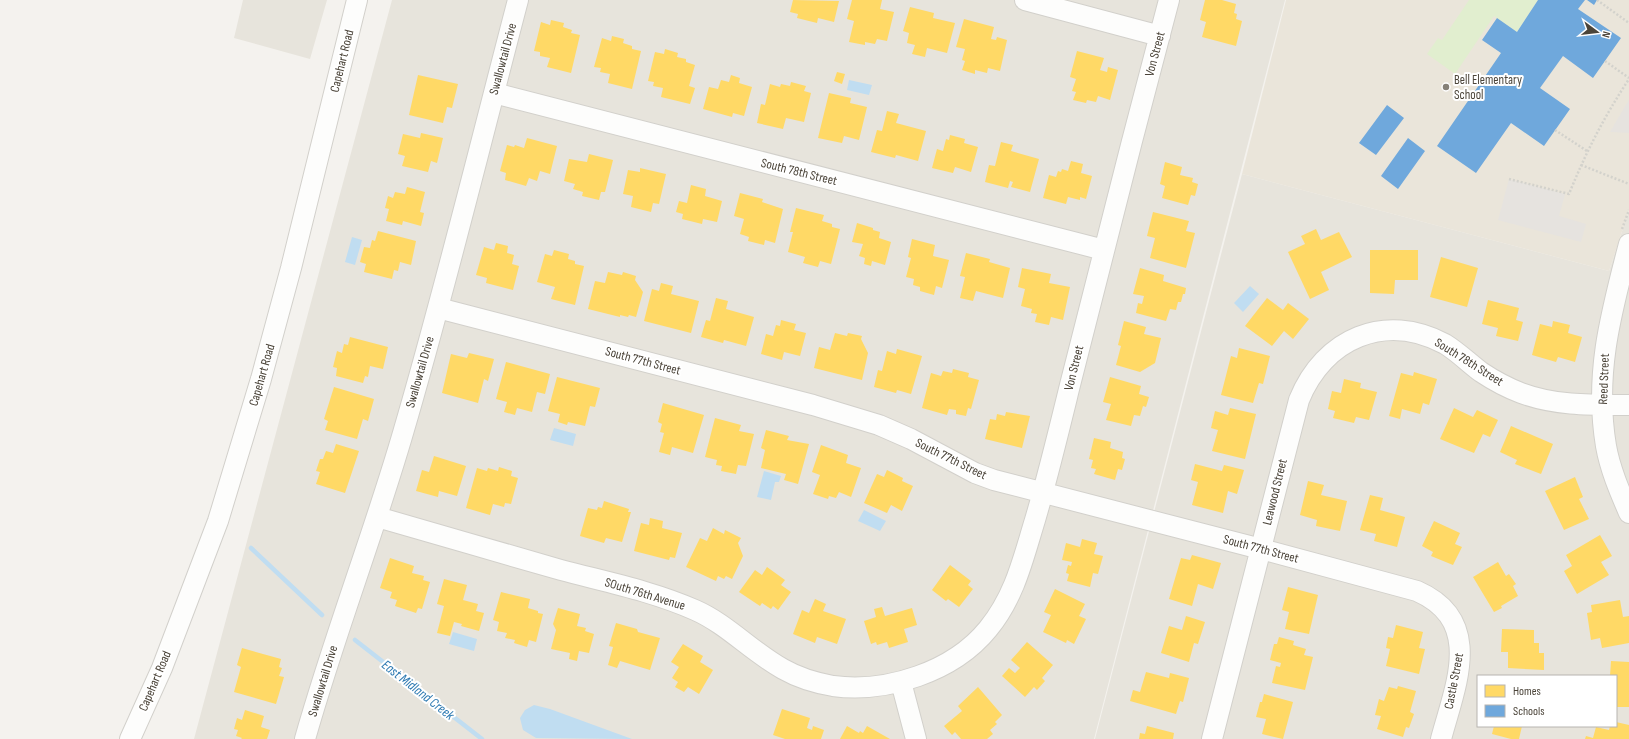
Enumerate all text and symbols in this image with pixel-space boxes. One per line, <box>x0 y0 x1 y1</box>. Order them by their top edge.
north arrow <box>1577 12 1617 52</box>
street label: Swallowtail Drive <box>486 21 520 97</box>
street label: Capehart Road <box>327 28 357 94</box>
street label: Von Street <box>1141 30 1169 78</box>
text: N <box>1599 30 1613 39</box>
place label: Bell Elementary School <box>1454 72 1522 103</box>
marker: Bell Elementary School <box>1441 82 1451 92</box>
street label: South 78th Street <box>759 155 839 189</box>
street label: Swallowtail Drive <box>402 334 438 410</box>
street label: South 78th Street <box>1432 335 1506 389</box>
street label: Capehart Road <box>246 342 278 408</box>
street label: South 77th Street <box>603 343 683 379</box>
street label: Von Street <box>1061 344 1087 392</box>
street label: Reed Street <box>1595 353 1613 405</box>
street label: South 77th Street <box>913 435 989 483</box>
street label: Leawood Street <box>1259 457 1291 527</box>
street label: South 77th Street <box>1221 531 1301 567</box>
street label: SOuth 76th Avenue <box>603 574 687 614</box>
street label: Swallowtail Drive <box>305 643 341 719</box>
street label: Capehart Road <box>135 648 175 714</box>
street label: Castle Street <box>1441 652 1467 710</box>
water label: East Midland Creek <box>378 656 458 724</box>
legend <box>1477 675 1617 727</box>
text: Homes <box>1513 684 1541 699</box>
text: Schools <box>1513 704 1545 719</box>

